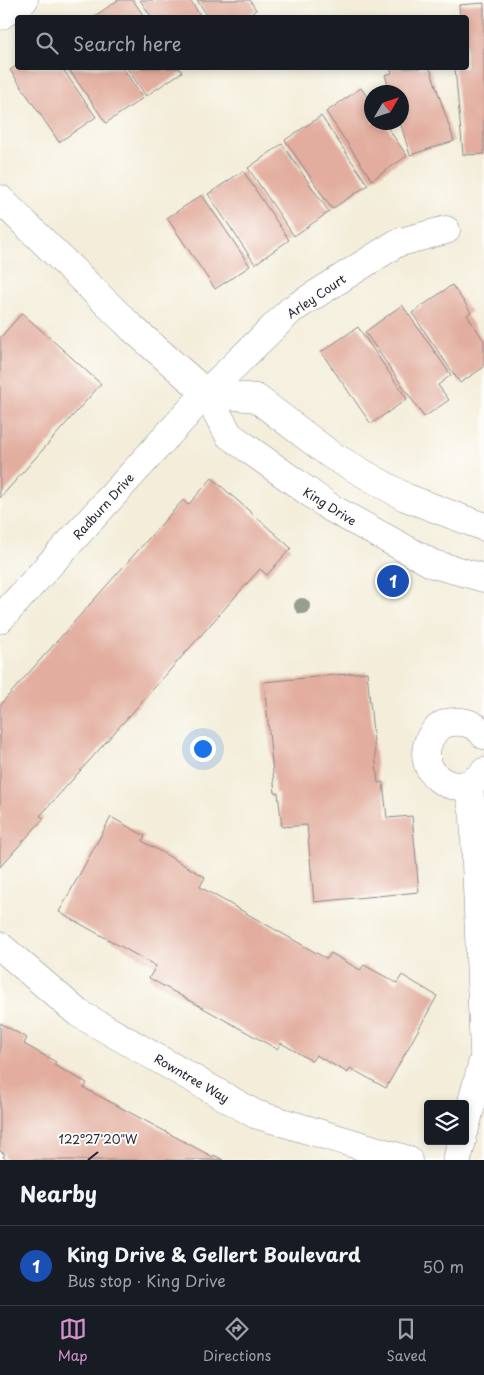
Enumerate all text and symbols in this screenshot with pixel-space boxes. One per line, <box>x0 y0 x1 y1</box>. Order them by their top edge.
search box <box>15 15 469 70</box>
icon: search <box>33 29 61 57</box>
text: Search here <box>73 29 182 57</box>
north arrow <box>364 85 409 130</box>
street label: Arley Court <box>283 270 349 322</box>
street label: Radburn Drive <box>68 469 138 543</box>
street label: King Drive <box>300 483 360 529</box>
pin: 1 <box>377 562 409 600</box>
your location <box>190 736 216 762</box>
street label: Rowntree Way <box>151 1049 233 1107</box>
map controls <box>424 1100 469 1145</box>
button: layers <box>424 1100 469 1145</box>
text: 122°27'20"W <box>59 1130 138 1148</box>
text: Nearby <box>20 1177 97 1209</box>
text: King Drive & Gellert Boulevard <box>67 1240 361 1268</box>
text: 1 <box>32 1254 40 1278</box>
text: 50 m <box>423 1254 464 1278</box>
text: Bus stop · King Drive <box>67 1268 226 1292</box>
tab: Map <box>58 1315 88 1366</box>
tab: Directions <box>203 1315 271 1366</box>
tab: Saved <box>387 1315 426 1366</box>

